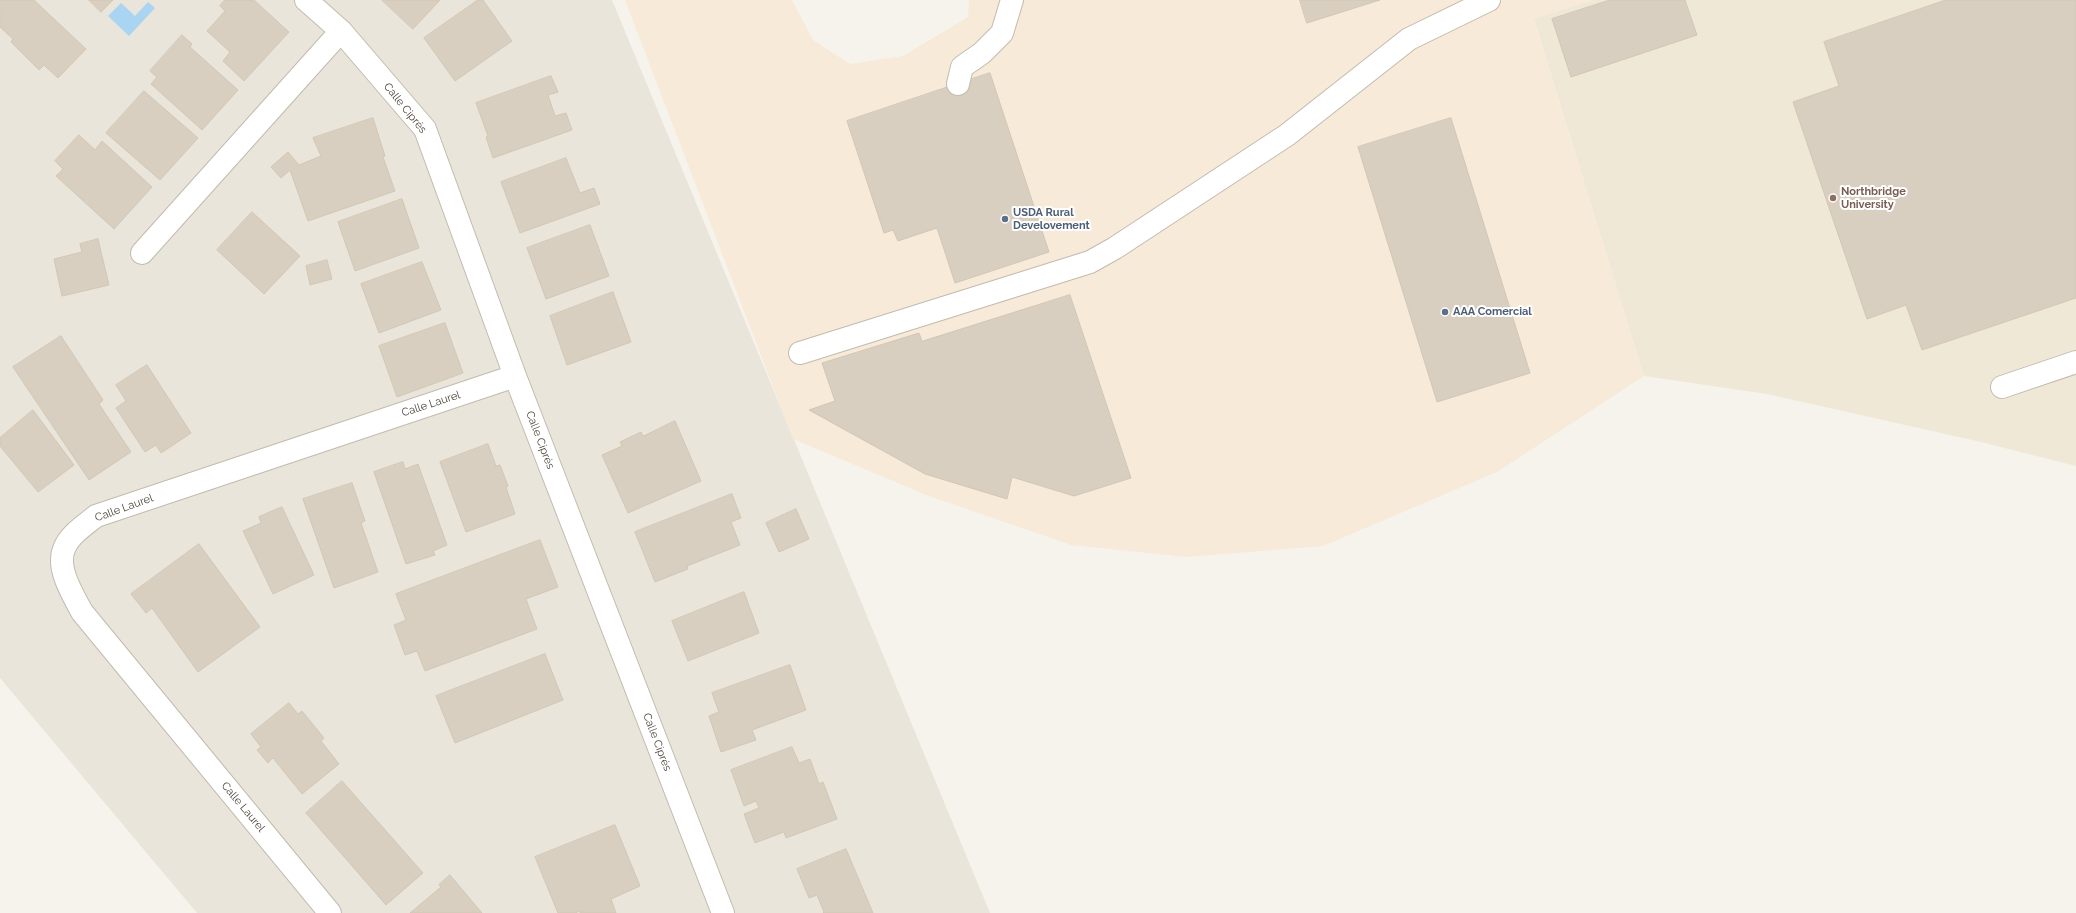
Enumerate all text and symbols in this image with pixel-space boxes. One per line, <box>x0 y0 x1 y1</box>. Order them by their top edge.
street label: Calle Ciprés <box>381 80 429 136</box>
place label: Northbridge University <box>1841 185 1906 211</box>
marker: Northbridge University <box>1828 193 1838 203</box>
place label: USDA Rural Develovement <box>1013 206 1090 232</box>
marker: USDA Rural Develovement <box>1000 214 1010 224</box>
place label: AAA Comercial <box>1453 305 1532 319</box>
marker: AAA Comercial <box>1440 307 1450 317</box>
street label: Calle Laurel <box>400 388 462 420</box>
street label: Calle Ciprés <box>523 409 557 471</box>
street label: Calle Laurel <box>93 491 155 525</box>
street label: Calle Ciprés <box>640 711 674 773</box>
street label: Calle Laurel <box>218 779 268 835</box>

